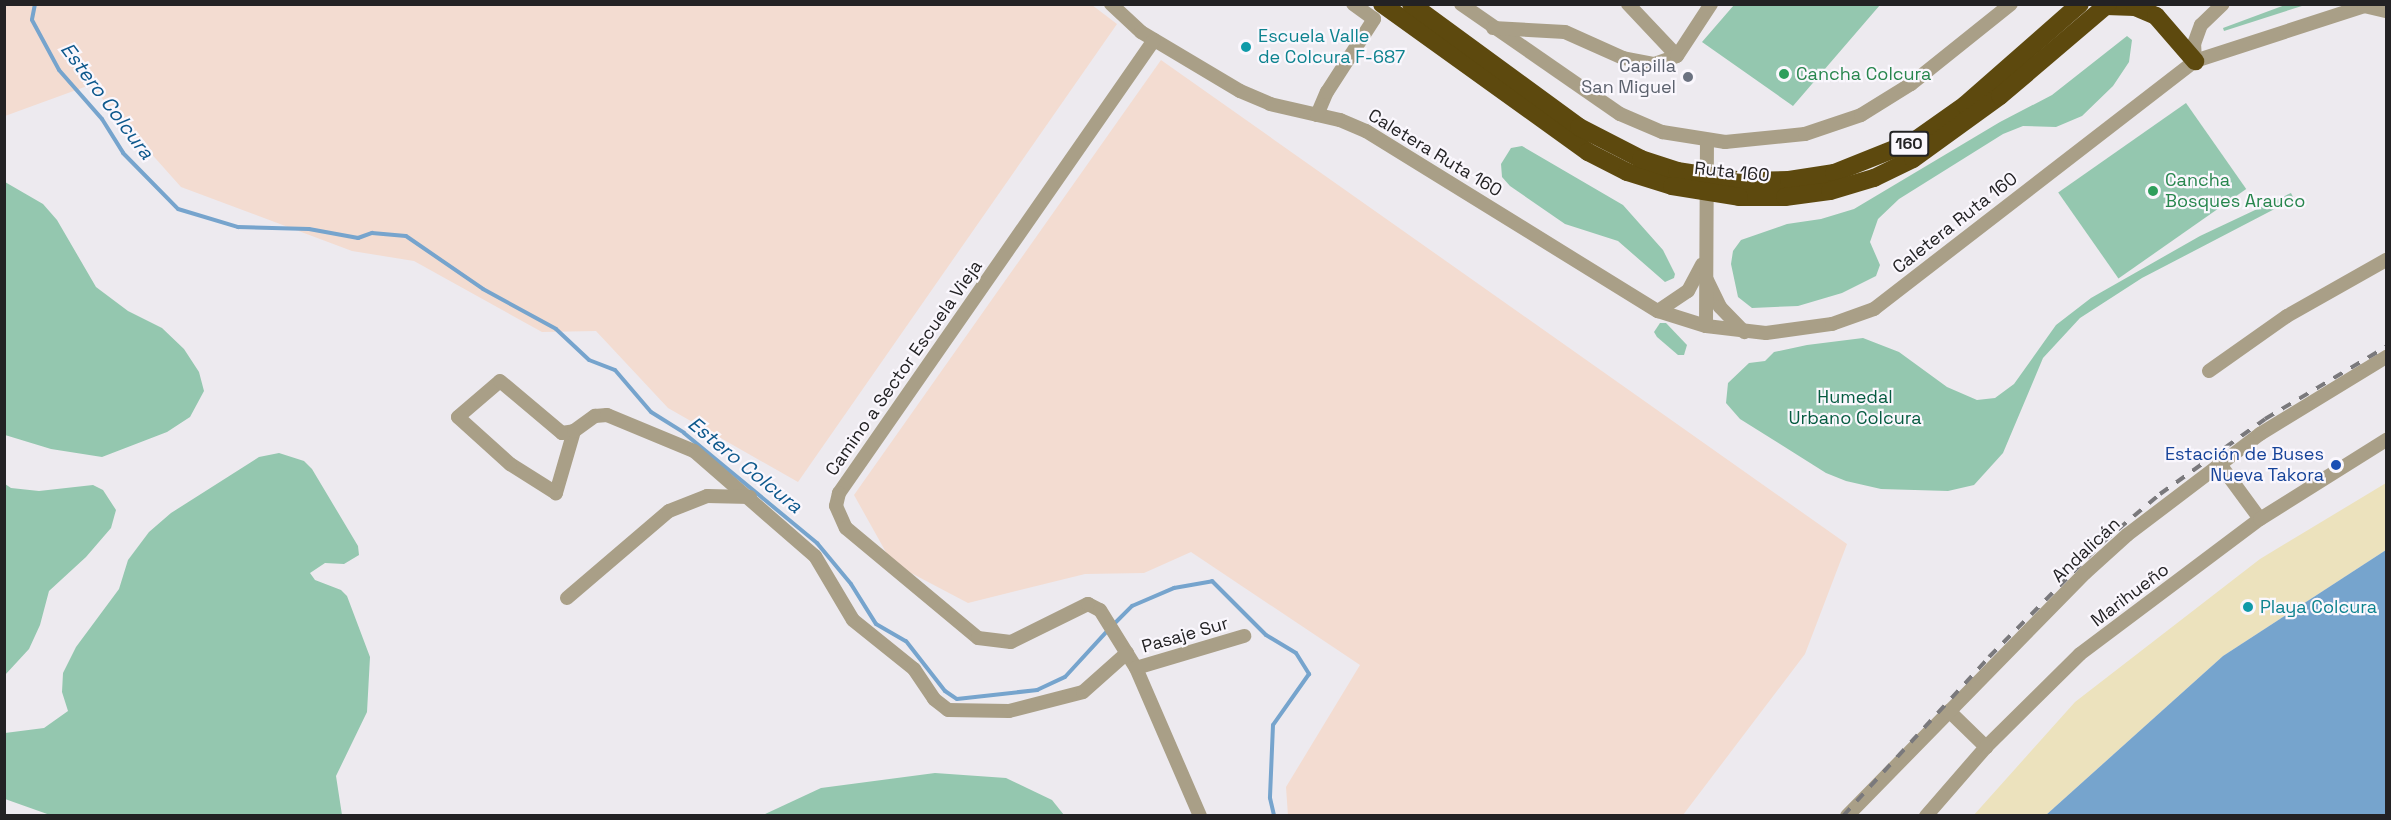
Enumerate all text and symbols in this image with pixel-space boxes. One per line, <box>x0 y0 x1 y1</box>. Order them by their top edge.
place label: Escuela Valle de Colcura F-687 <box>1258 26 1405 68</box>
water label: Estero Colcura <box>55 38 159 164</box>
marker: Escuela Valle de Colcura F-687 <box>1239 40 1253 54</box>
place label: Capilla San Miguel <box>1581 56 1676 98</box>
place label: Cancha Colcura <box>1796 63 1931 85</box>
marker: Cancha Colcura <box>1777 67 1791 81</box>
marker: Capilla San Miguel <box>1681 70 1695 84</box>
street label: Caletera Ruta 160 <box>1364 105 1506 201</box>
road number: 160 <box>1888 131 1930 157</box>
street label: Ruta 160 <box>1693 157 1771 187</box>
street label: Caletera Ruta 160 <box>1888 168 2022 278</box>
place label: Cancha Bosques Arauco <box>2165 170 2306 213</box>
marker: Cancha Bosques Arauco <box>2146 184 2160 198</box>
street label: Camino a Sector Escuela Vieja <box>821 256 987 480</box>
park label: Humedal Urbano Colcura <box>1788 387 1922 430</box>
water label: Estero Colcura <box>683 412 807 518</box>
place label: Estación de Buses Nueva Takora <box>2165 444 2324 486</box>
marker: Estación de Buses Nueva Takora <box>2329 458 2343 472</box>
street label: Andalicán <box>2047 513 2125 587</box>
street label: Marihueño <box>2087 559 2173 631</box>
place label: Playa Colcura <box>2260 596 2377 618</box>
marker: Playa Colcura <box>2241 600 2255 614</box>
street label: Pasaje Sur <box>1139 612 1231 658</box>

